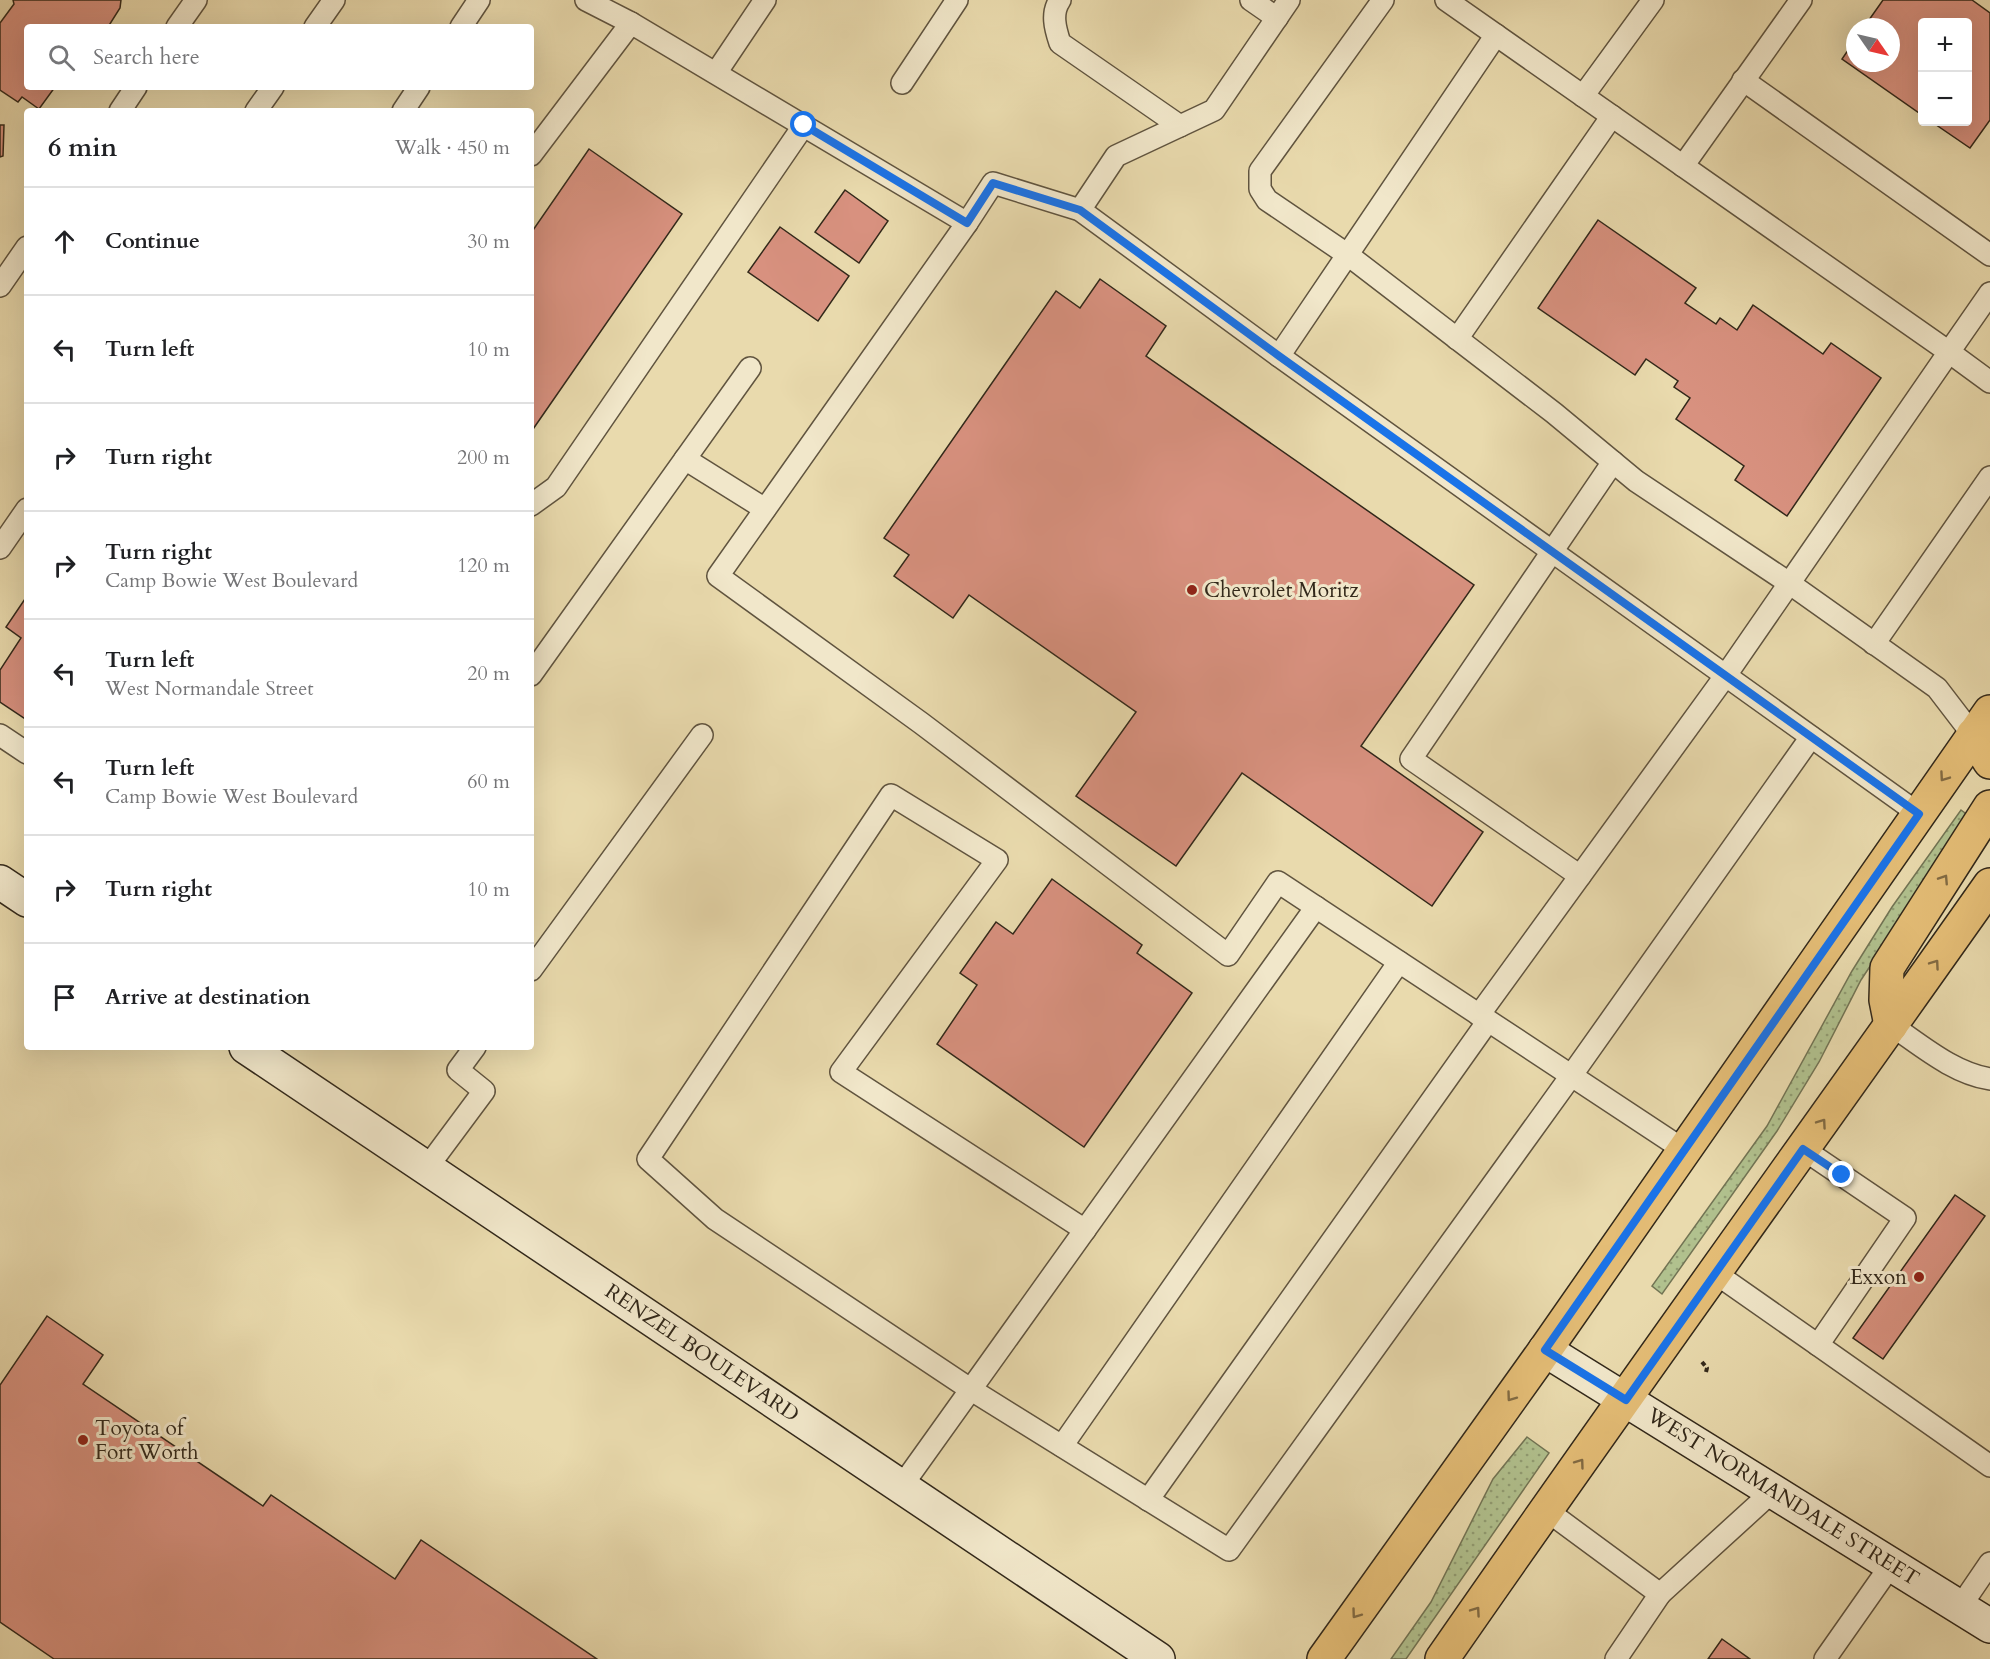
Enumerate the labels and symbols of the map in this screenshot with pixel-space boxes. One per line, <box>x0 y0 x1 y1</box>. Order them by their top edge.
north arrow <box>1846 18 1900 72</box>
route start <box>790 111 816 137</box>
place label: Chevrolet Moritz <box>1204 576 1359 605</box>
marker: Chevrolet Moritz <box>1185 583 1199 597</box>
one-way arrow <box>1940 770 1951 781</box>
one-way arrow <box>1937 875 1949 885</box>
one-way arrow <box>1927 959 1938 970</box>
one-way arrow <box>1815 1118 1826 1129</box>
route end <box>1828 1161 1854 1187</box>
place label: Exxon <box>1850 1263 1907 1292</box>
marker: Exxon <box>1912 1270 1926 1284</box>
street label: RENZEL BOULEVARD <box>599 1277 805 1429</box>
one-way arrow <box>1507 1391 1518 1402</box>
street label: WEST NORMANDALE STREET <box>1640 1400 1925 1593</box>
place label: Toyota of Fort Worth <box>95 1414 199 1467</box>
marker: Toyota of Fort Worth <box>76 1433 90 1447</box>
one-way arrow <box>1573 1458 1584 1469</box>
one-way arrow <box>1469 1607 1480 1618</box>
one-way arrow <box>1352 1608 1363 1619</box>

